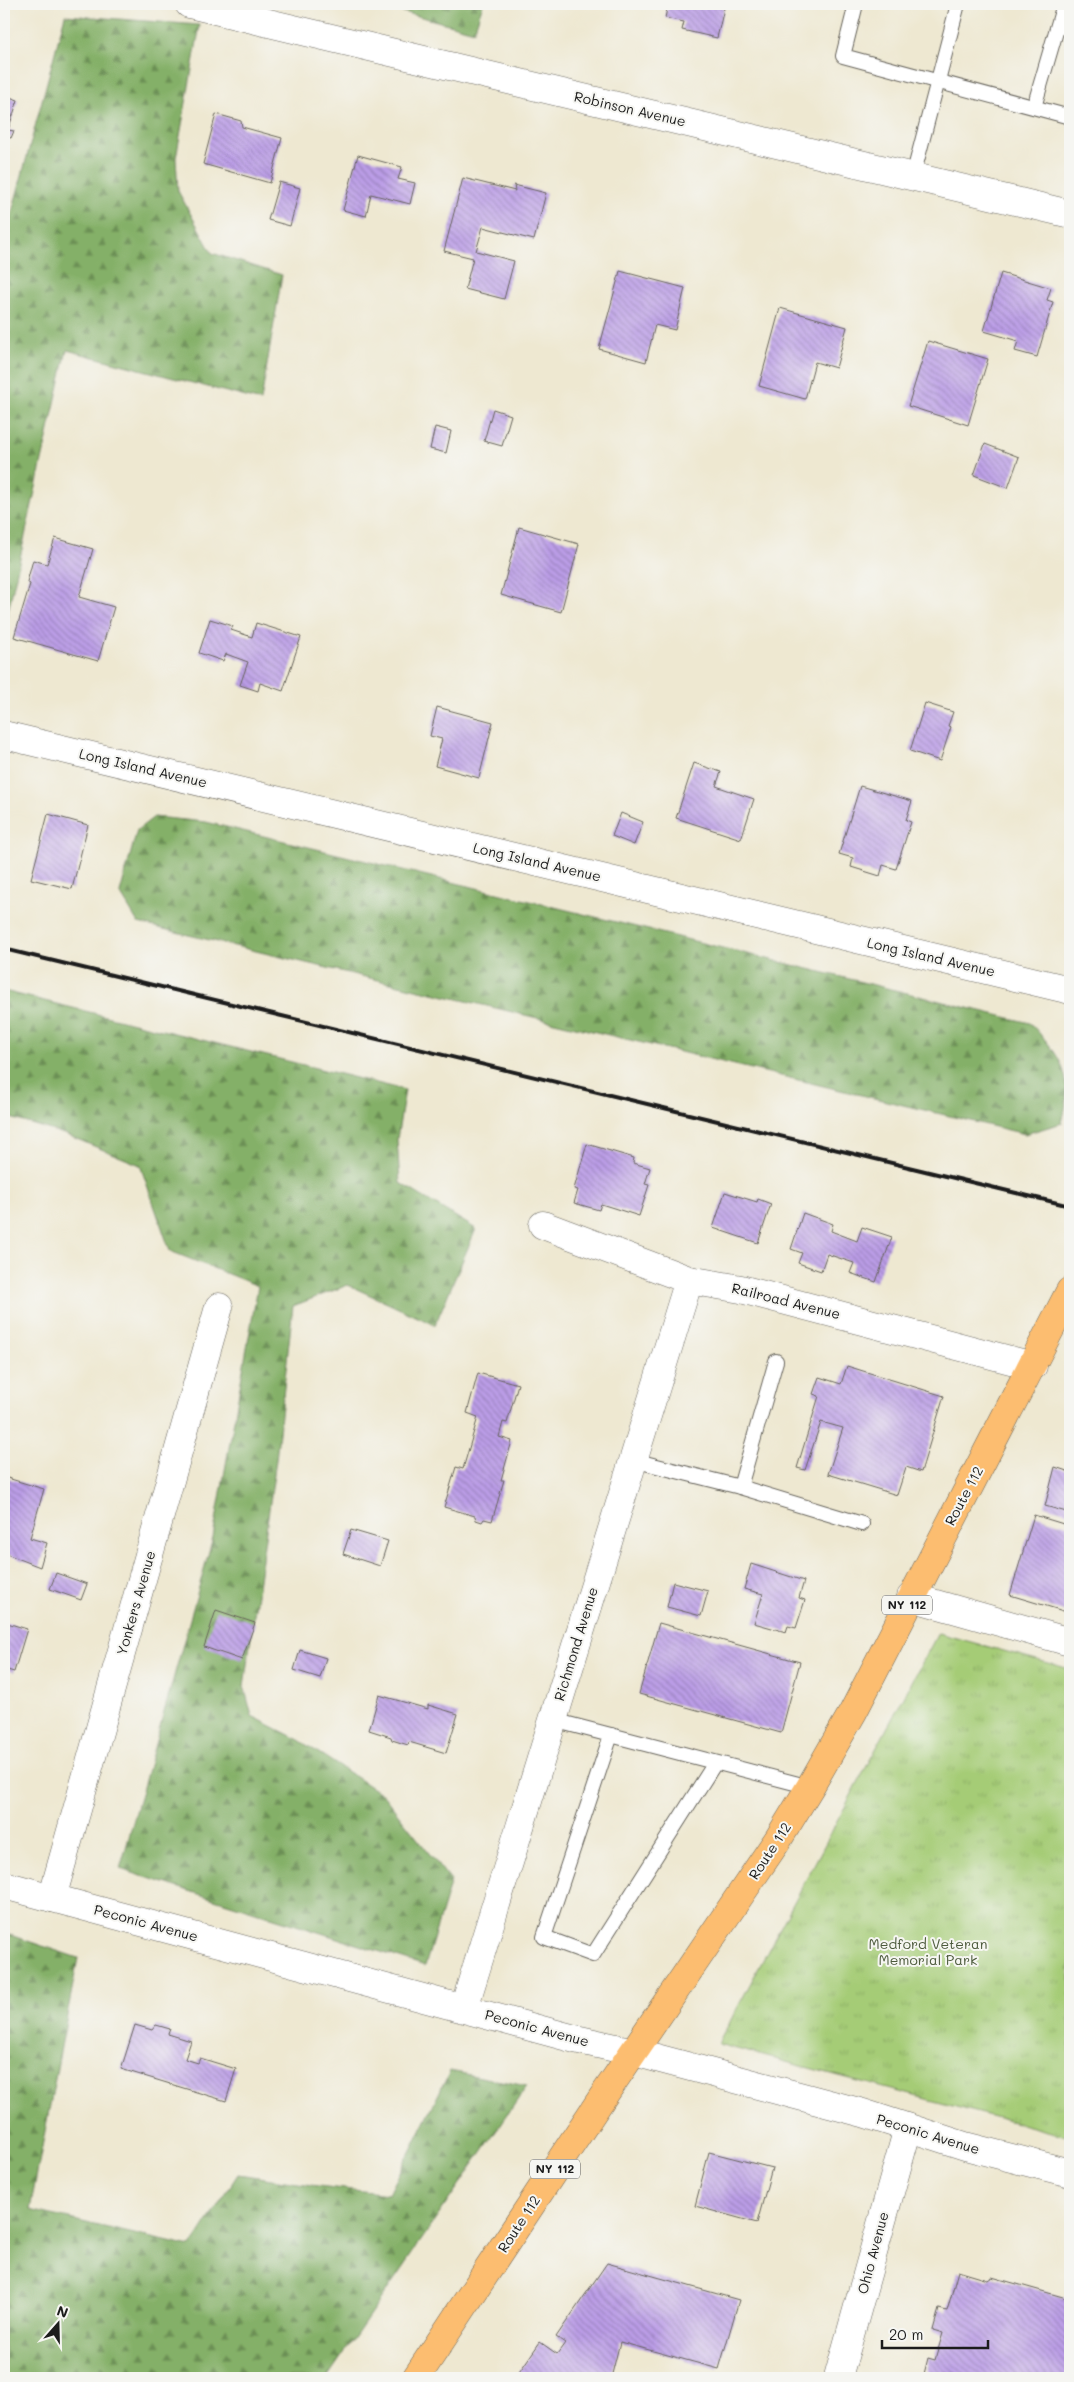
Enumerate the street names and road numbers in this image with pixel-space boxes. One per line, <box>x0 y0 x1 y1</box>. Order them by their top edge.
street label: Robinson Avenue <box>572 86 688 131</box>
street label: Long Island Avenue <box>77 744 209 791</box>
street label: Long Island Avenue <box>471 838 603 885</box>
street label: Long Island Avenue <box>865 933 997 980</box>
street label: Railroad Avenue <box>730 1278 842 1323</box>
street label: Route 112 <box>940 1463 987 1529</box>
street label: Yonkers Avenue <box>111 1548 160 1657</box>
street label: Richmond Avenue <box>549 1584 602 1703</box>
road number: NY 112 <box>882 1596 932 1614</box>
street label: Route 112 <box>744 1818 795 1883</box>
street label: Peconic Avenue <box>92 1899 200 1946</box>
street label: Peconic Avenue <box>483 2004 591 2051</box>
street label: Peconic Avenue <box>874 2109 982 2158</box>
road number: NY 112 <box>530 2160 580 2178</box>
street label: Route 112 <box>493 2191 544 2256</box>
street label: Ohio Avenue <box>852 2210 893 2296</box>

